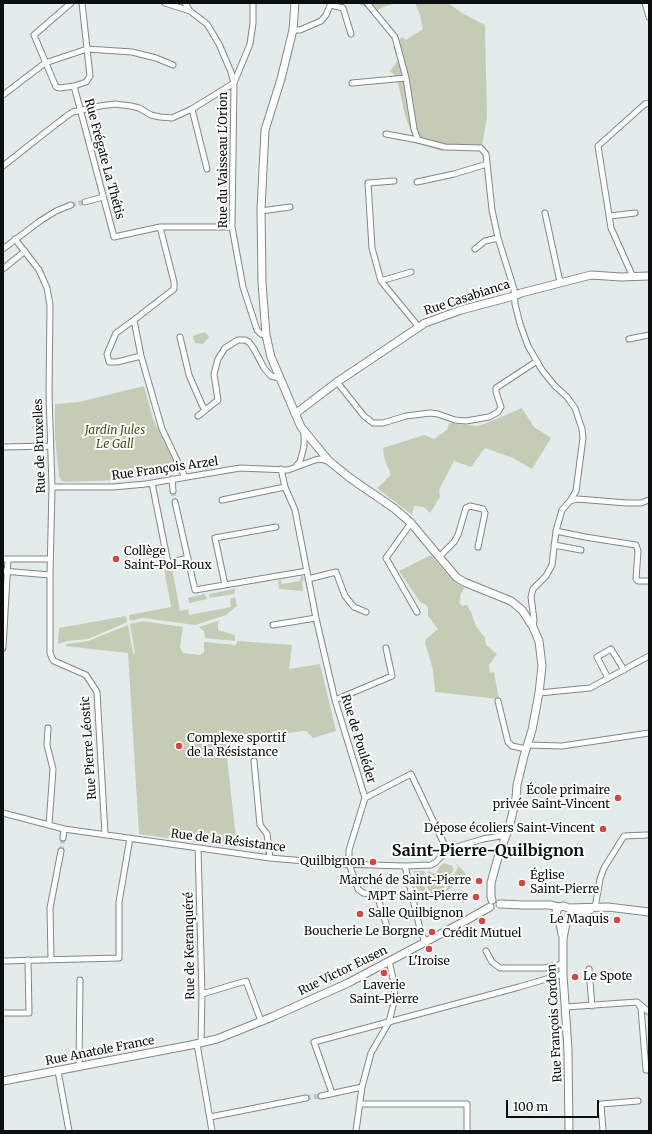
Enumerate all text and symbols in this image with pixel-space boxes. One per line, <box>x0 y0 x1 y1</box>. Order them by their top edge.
street label: Rue du Vaisseau L'Orion <box>217 92 231 228</box>
street label: Rue Frégate La Thétis <box>81 97 127 221</box>
street label: Rue Casabianca <box>422 277 512 319</box>
street label: Rue de Bruxelles <box>31 398 49 494</box>
park label: Jardin Jules Le Gall <box>85 424 145 452</box>
street label: Rue François Arzel <box>111 454 219 484</box>
place label: Collège Saint-Pol-Roux <box>124 545 212 573</box>
marker: Collège Saint-Pol-Roux <box>111 554 121 564</box>
street label: Rue de Pouléder <box>338 693 378 785</box>
street label: Rue Pierre Léostic <box>78 696 100 800</box>
place label: Complexe sportif de la Résistance <box>187 732 286 760</box>
marker: Complexe sportif de la Résistance <box>174 741 184 751</box>
place label: École primaire privée Saint-Vincent <box>493 784 610 812</box>
marker: École primaire privée Saint-Vincent <box>613 793 623 803</box>
place label: Dépose écoliers Saint-Vincent <box>424 822 595 836</box>
marker: Dépose écoliers Saint-Vincent <box>598 824 608 834</box>
street label: Rue de la Résistance <box>170 827 286 855</box>
district label: Saint-Pierre-Quilbignon <box>392 841 584 861</box>
place label: Quilbignon <box>300 855 365 869</box>
marker: Quilbignon <box>368 857 378 867</box>
place label: Église Saint-Pierre <box>530 869 599 897</box>
place label: Marché de Saint-Pierre <box>339 874 471 888</box>
marker: Marché de Saint-Pierre <box>474 876 484 886</box>
marker: Église Saint-Pierre <box>517 878 527 888</box>
place label: MPT Saint-Pierre <box>368 890 468 904</box>
street label: Rue de Keranquéré <box>182 892 198 1000</box>
marker: MPT Saint-Pierre <box>471 892 481 902</box>
place label: Salle Quilbignon <box>368 907 463 921</box>
marker: Salle Quilbignon <box>355 909 365 919</box>
place label: Le Maquis <box>550 913 609 927</box>
marker: Le Maquis <box>612 915 622 925</box>
marker: Crédit Mutuel <box>477 916 487 926</box>
place label: Boucherie Le Borgne <box>304 925 424 939</box>
marker: Boucherie Le Borgne <box>427 927 437 937</box>
place label: Crédit Mutuel <box>443 927 521 941</box>
street label: Rue Victor Eusen <box>296 943 390 999</box>
marker: L'Iroise <box>424 944 434 954</box>
place label: L'Iroise <box>408 955 450 969</box>
street label: Rue François Cordon <box>545 963 565 1083</box>
marker: Laverie Saint-Pierre <box>379 968 389 978</box>
place label: Le Spote <box>583 970 632 984</box>
marker: Le Spote <box>570 972 580 982</box>
place label: Laverie Saint-Pierre <box>349 979 419 1007</box>
street label: Rue Anatole France <box>44 1033 156 1069</box>
scale bar <box>508 1092 601 1118</box>
text: 100 m <box>513 1099 548 1114</box>

